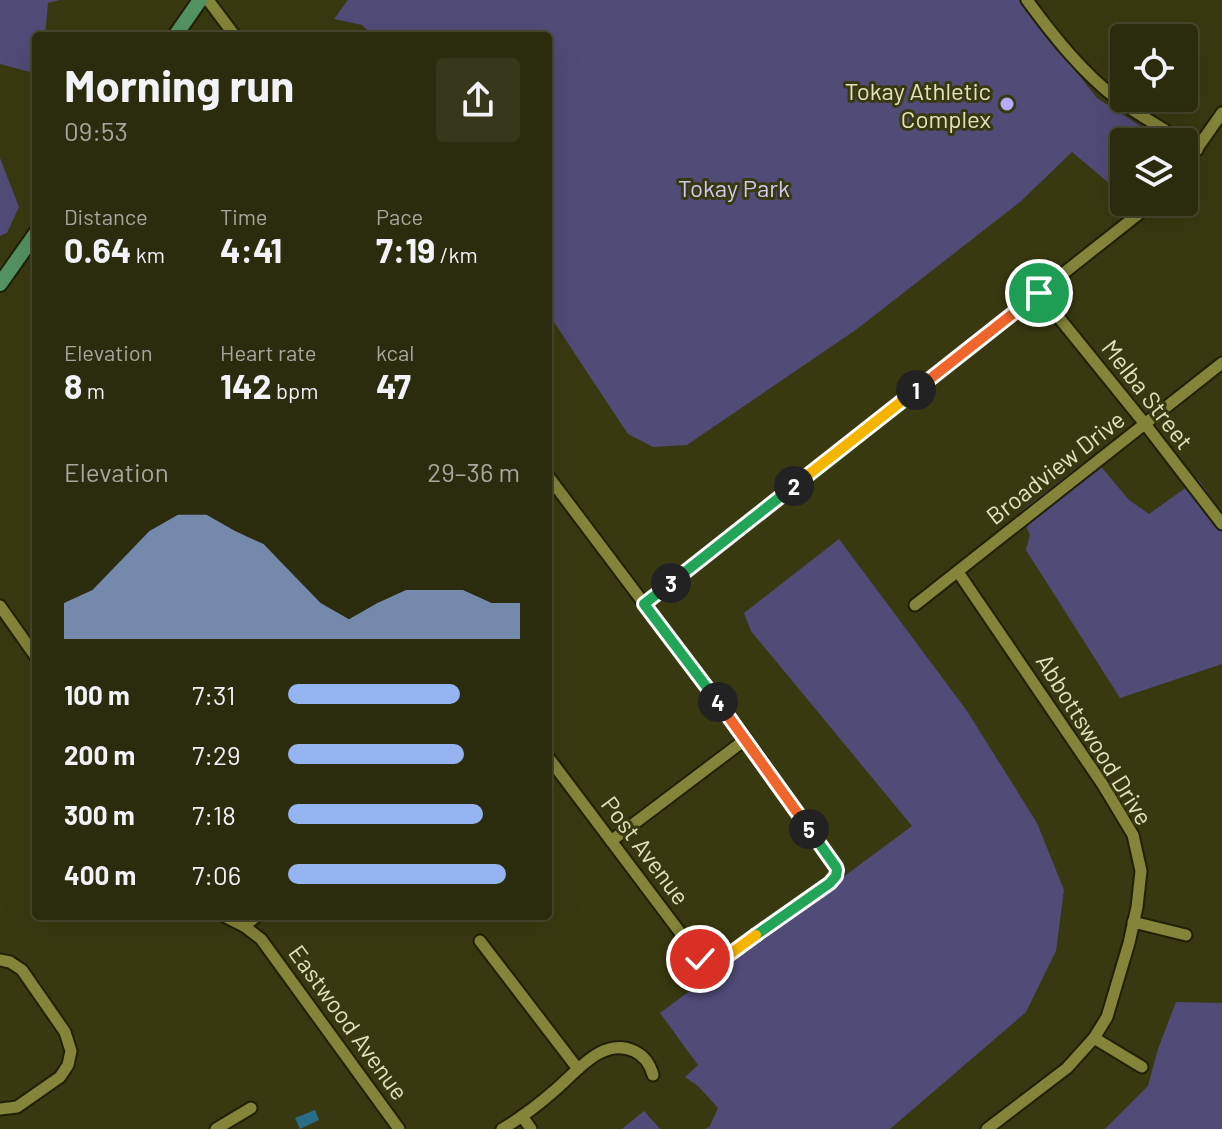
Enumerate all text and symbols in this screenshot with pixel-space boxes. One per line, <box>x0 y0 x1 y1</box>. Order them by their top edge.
map controls <box>1110 24 1198 216</box>
button: locate <box>1110 24 1198 112</box>
text: Morning run <box>64 58 294 111</box>
button: share <box>436 58 520 142</box>
place label: Tokay Athletic Complex <box>845 76 991 133</box>
marker: Tokay Athletic Complex <box>998 95 1016 113</box>
text: 09:53 <box>64 115 128 146</box>
button: layers <box>1110 128 1198 216</box>
park label: Tokay Park <box>678 173 790 202</box>
text: Distance <box>64 203 148 229</box>
text: Time <box>220 203 268 229</box>
text: Pace <box>376 203 423 229</box>
text: 0.64 <box>64 229 131 270</box>
text: 4:41 <box>220 229 282 270</box>
text: 7:19 <box>376 229 435 270</box>
text: km <box>131 241 165 267</box>
text: /km <box>435 241 478 267</box>
pin <box>1005 259 1073 327</box>
icon: arrive <box>1017 271 1061 315</box>
street label: Melba Street <box>1096 333 1200 455</box>
text: Elevation <box>64 339 153 365</box>
text: Heart rate <box>220 339 317 365</box>
text: kcal <box>376 339 414 365</box>
text: 8 <box>64 365 82 406</box>
text: 142 <box>220 365 272 406</box>
text: 47 <box>376 365 411 406</box>
pin: 1 <box>896 370 936 410</box>
text: m <box>82 377 105 403</box>
text: bpm <box>272 377 318 403</box>
text: 1 <box>912 377 920 403</box>
street label: Broadview Drive <box>980 404 1130 530</box>
text: Elevation <box>64 456 169 487</box>
text: 29–36 m <box>427 456 520 487</box>
pin: 2 <box>774 466 814 506</box>
text: 2 <box>788 473 800 499</box>
pin: 3 <box>651 563 691 603</box>
text: 3 <box>665 570 677 596</box>
street label: Abbottswood Drive <box>1031 648 1159 830</box>
text: 100 m <box>64 679 130 710</box>
text: 7:31 <box>192 679 235 710</box>
pin: 4 <box>698 682 738 722</box>
text: 4 <box>711 689 725 715</box>
text: 200 m <box>64 739 135 770</box>
text: 7:29 <box>192 739 241 770</box>
street label: Post Avenue <box>596 790 696 910</box>
text: 300 m <box>64 799 135 830</box>
text: 7:18 <box>192 799 236 830</box>
pin: 5 <box>789 809 829 849</box>
text: 5 <box>803 816 815 842</box>
text: 400 m <box>64 859 136 890</box>
text: 7:06 <box>192 859 241 890</box>
pin <box>666 925 734 993</box>
icon: check <box>678 937 722 981</box>
street label: Eastwood Avenue <box>283 939 415 1105</box>

